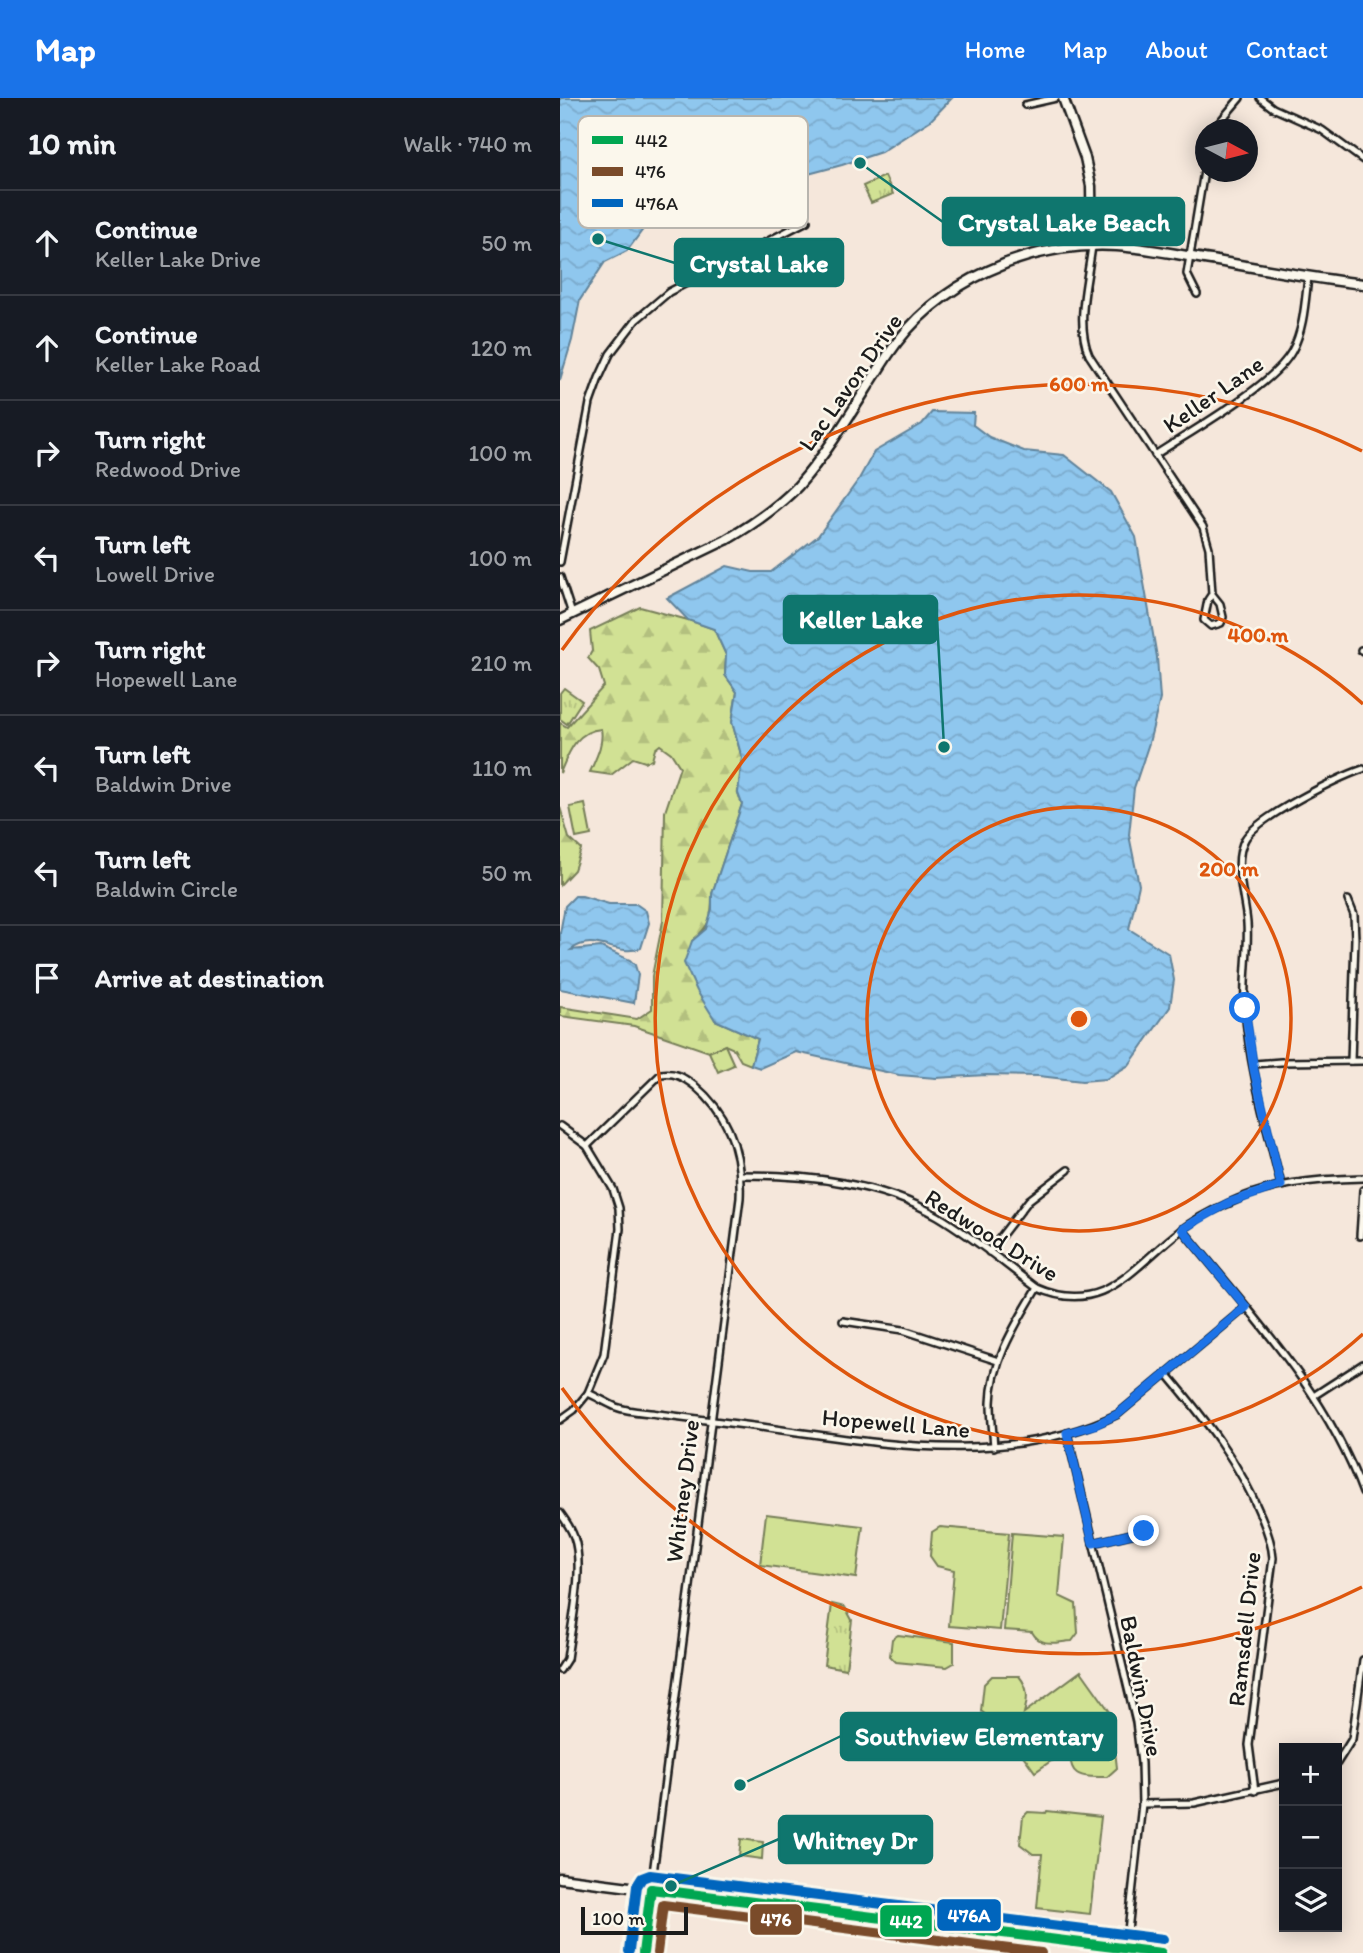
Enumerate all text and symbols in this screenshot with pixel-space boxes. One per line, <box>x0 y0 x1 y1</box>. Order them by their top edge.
text: Map <box>35 30 96 69</box>
text: Home <box>965 35 1025 64</box>
text: Map <box>1063 35 1107 64</box>
text: About <box>1145 35 1208 64</box>
text: Contact <box>1246 35 1328 64</box>
legend <box>578 116 808 228</box>
north arrow <box>1195 119 1258 182</box>
text: 10 min <box>28 125 116 162</box>
text: 442 <box>635 129 668 152</box>
text: Walk · 740 m <box>403 130 532 158</box>
text: 476 <box>635 160 666 183</box>
text: 476A <box>635 192 678 215</box>
callout: Crystal Lake Beach <box>943 198 1184 245</box>
text: Crystal Lake Beach <box>958 206 1171 238</box>
text: Continue <box>95 213 198 245</box>
icon: ahead <box>28 224 66 262</box>
text: 50 m <box>481 229 532 257</box>
callout: Crystal Lake <box>675 239 843 286</box>
text: Keller Lake Drive <box>95 245 261 273</box>
text: Crystal Lake <box>689 247 829 279</box>
street label: Lac Lavon Drive <box>792 308 908 456</box>
text: Continue <box>95 318 198 350</box>
icon: ahead <box>28 329 66 367</box>
text: 120 m <box>471 334 532 362</box>
street label: Keller Lane <box>1157 349 1269 439</box>
text: Keller Lake Road <box>95 350 260 378</box>
text: 600 m <box>1049 371 1109 396</box>
text: Turn right <box>95 423 206 455</box>
icon: right <box>28 434 66 472</box>
text: 100 m <box>468 439 532 467</box>
text: Redwood Drive <box>95 455 241 483</box>
text: Turn left <box>95 528 191 560</box>
icon: left <box>28 539 66 577</box>
text: 100 m <box>468 544 532 572</box>
text: Lowell Drive <box>95 560 215 588</box>
callout: Keller Lake <box>784 596 937 643</box>
text: Keller Lake <box>799 603 923 635</box>
text: 400 m <box>1228 622 1289 647</box>
text: Turn right <box>95 633 206 665</box>
icon: right <box>28 644 66 682</box>
text: 210 m <box>471 649 532 677</box>
text: Hopewell Lane <box>95 665 238 693</box>
text: Turn left <box>95 738 191 770</box>
icon: left <box>28 749 66 787</box>
text: 110 m <box>472 754 532 782</box>
text: Baldwin Drive <box>95 770 232 798</box>
text: Turn left <box>95 843 191 875</box>
icon: left <box>28 854 66 892</box>
text: 200 m <box>1199 856 1259 881</box>
text: 50 m <box>481 859 532 887</box>
text: Baldwin Circle <box>95 875 238 903</box>
icon: arrive <box>28 959 66 997</box>
text: Arrive at destination <box>95 962 324 994</box>
route start <box>1229 992 1260 1023</box>
centre of rings <box>1067 1007 1091 1031</box>
street label: Redwood Drive <box>920 1182 1064 1288</box>
street label: Hopewell Lane <box>821 1402 971 1444</box>
street label: Whitney Drive <box>659 1418 705 1564</box>
route end <box>1128 1515 1159 1546</box>
street label: Ramsdell Drive <box>1221 1550 1267 1708</box>
street label: Baldwin Drive <box>1114 1613 1170 1759</box>
callout: Southview Elementary <box>841 1713 1116 1760</box>
text: Southview Elementary <box>855 1720 1104 1752</box>
map controls <box>1279 1743 1342 1932</box>
button: + <box>1279 1743 1342 1806</box>
button: − <box>1279 1806 1342 1869</box>
callout: Whitney Dr <box>779 1816 932 1863</box>
text: Whitney Dr <box>793 1824 919 1856</box>
button: layers <box>1279 1869 1342 1932</box>
line badge: 476A <box>936 1898 1002 1932</box>
line badge: 476 <box>749 1903 803 1936</box>
scale bar <box>581 1904 688 1936</box>
line badge: 442 <box>879 1904 933 1938</box>
text: 476A <box>947 1904 991 1927</box>
text: 100 m <box>592 1907 644 1930</box>
text: 476 <box>761 1908 791 1931</box>
text: 442 <box>890 1910 922 1933</box>

